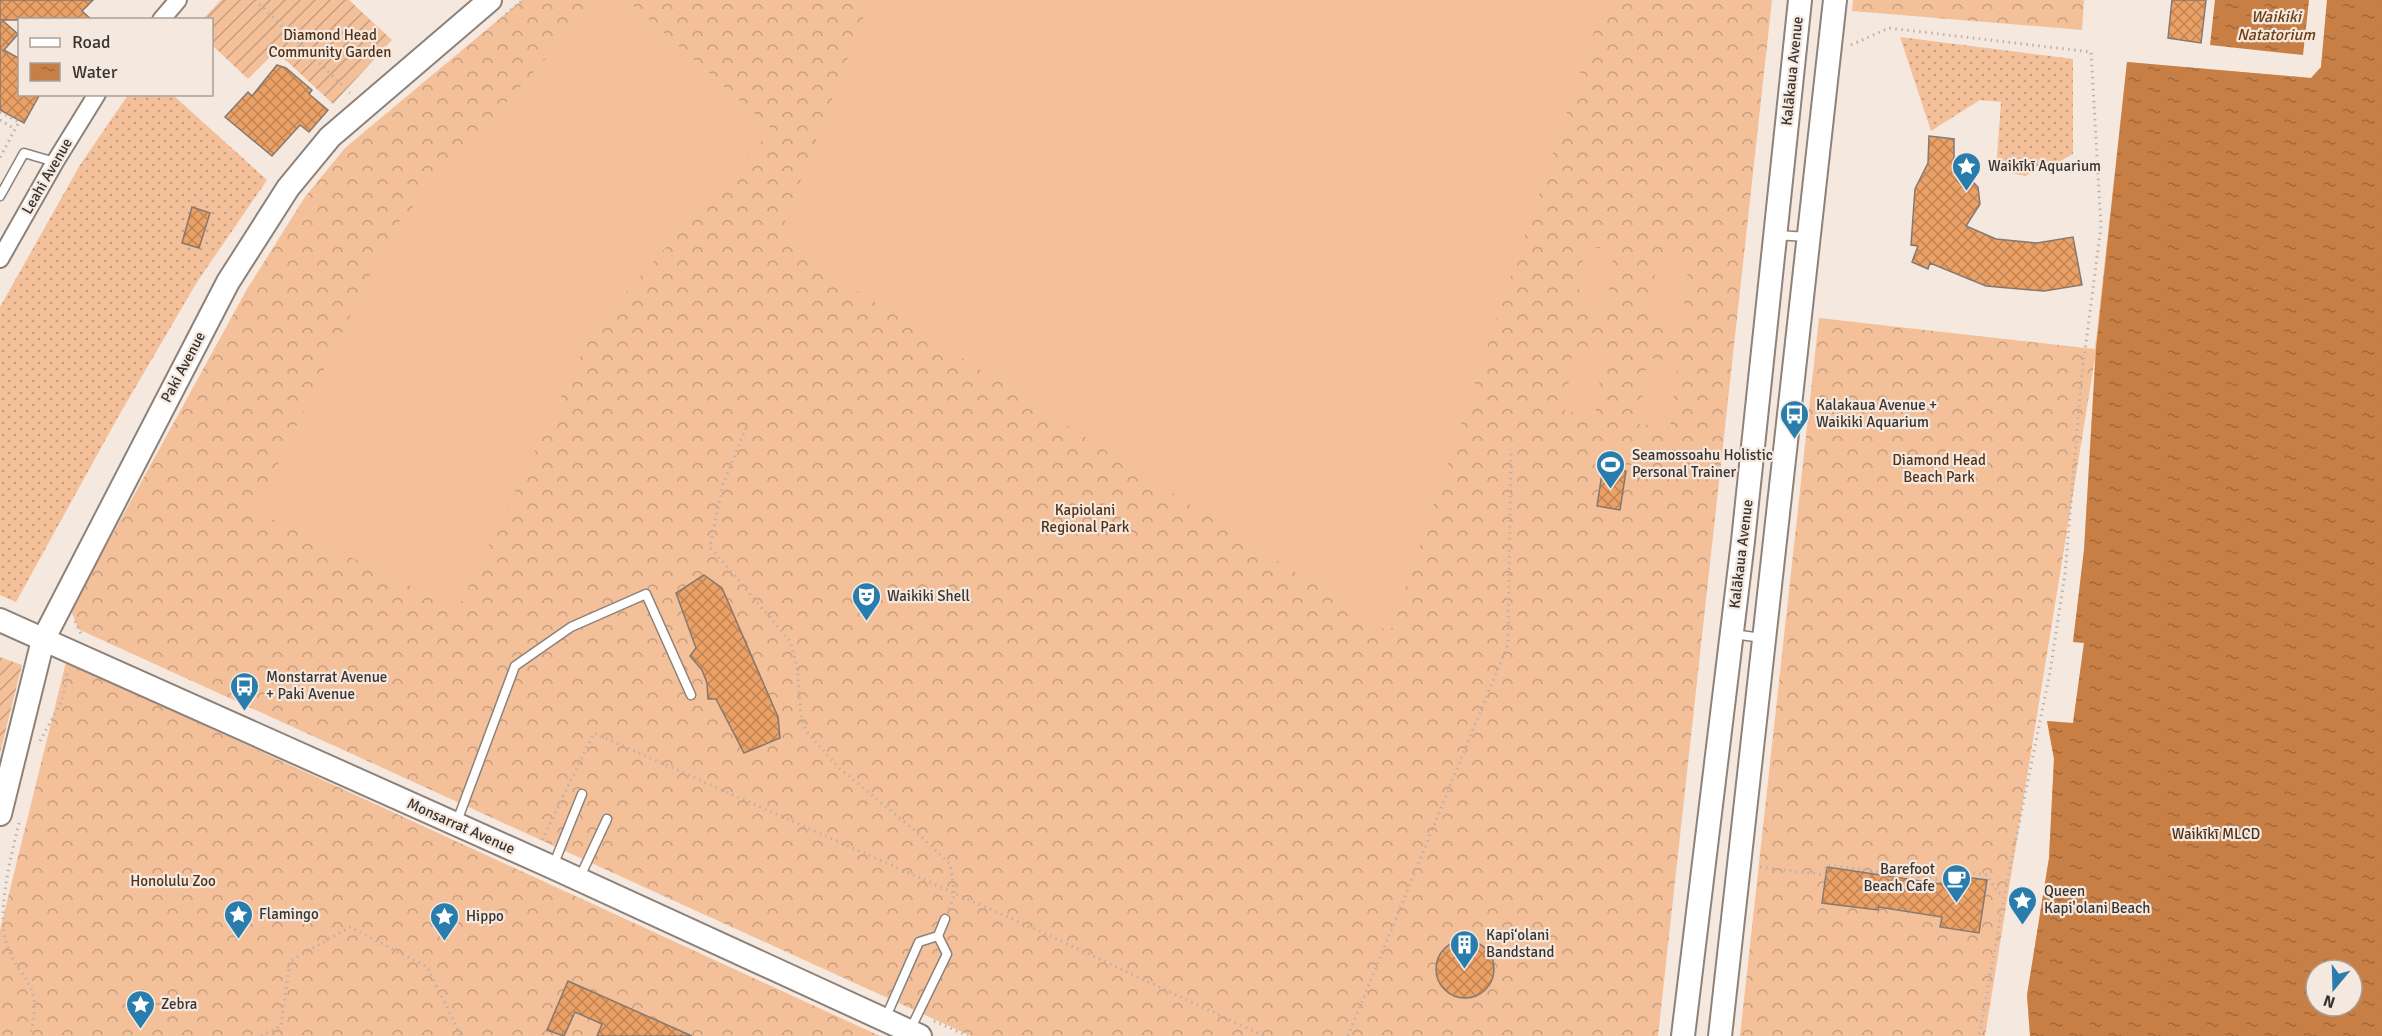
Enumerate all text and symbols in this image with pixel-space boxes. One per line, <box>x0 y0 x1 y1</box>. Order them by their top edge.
water label: Waikiki Natatorium <box>2237 7 2316 45</box>
street label: Kalākaua Avenue <box>1777 15 1807 127</box>
legend <box>18 18 213 96</box>
park label: Diamond Head Community Garden <box>269 26 391 61</box>
text: Road <box>72 31 111 53</box>
text: Water <box>72 61 118 83</box>
street label: Leahi Avenue <box>18 135 76 217</box>
place icon: Waikīkī Aquarium <box>1951 150 1983 192</box>
place label: Waikīkī Aquarium <box>1988 157 2101 175</box>
street label: Paki Avenue <box>157 329 209 405</box>
place label: Kalakaua Avenue + Waikiki Aquarium <box>1816 396 1937 431</box>
bus stop icon: Kalakaua Avenue + Waikiki Aquarium <box>1779 398 1811 440</box>
place label: Seamossoahu Holistic Personal Trainer <box>1632 446 1773 481</box>
sports icon: Seamossoahu Holistic Personal Trainer <box>1595 448 1627 490</box>
park label: Diamond Head Beach Park <box>1892 451 1986 486</box>
street label: Kalākaua Avenue <box>1725 498 1757 610</box>
park label: Kapiolani Regional Park <box>1041 501 1130 536</box>
theatre icon: Waikiki Shell <box>850 580 882 622</box>
place label: Waikiki Shell <box>887 587 970 605</box>
place label: Monstarrat Avenue + Paki Avenue <box>266 668 387 703</box>
bus stop icon: Monstarrat Avenue + Paki Avenue <box>229 670 261 712</box>
street label: Monsarrat Avenue <box>404 794 518 858</box>
park label: Waikīkī MLCD <box>2172 825 2260 843</box>
place label: Barefoot Beach Cafe <box>1863 860 1935 895</box>
cafe icon: Barefoot Beach Cafe <box>1940 862 1972 904</box>
park label: Honolulu Zoo <box>130 872 216 890</box>
place label: Queen Kapi'olani Beach <box>2044 882 2150 917</box>
place icon: Queen Kapi'olani Beach <box>2007 884 2039 926</box>
place icon: Flamingo <box>222 898 254 940</box>
place icon: Hippo <box>429 900 461 942</box>
place label: Flamingo <box>259 905 319 923</box>
place label: Hippo <box>466 907 504 925</box>
place label: Kapiʻolani Bandstand <box>1486 926 1554 961</box>
building icon: Kapiʻolani Bandstand <box>1449 928 1481 970</box>
north arrow <box>2304 958 2364 1018</box>
place icon: Zebra <box>124 988 156 1030</box>
text: N <box>2321 990 2338 1013</box>
place label: Zebra <box>161 995 197 1013</box>

